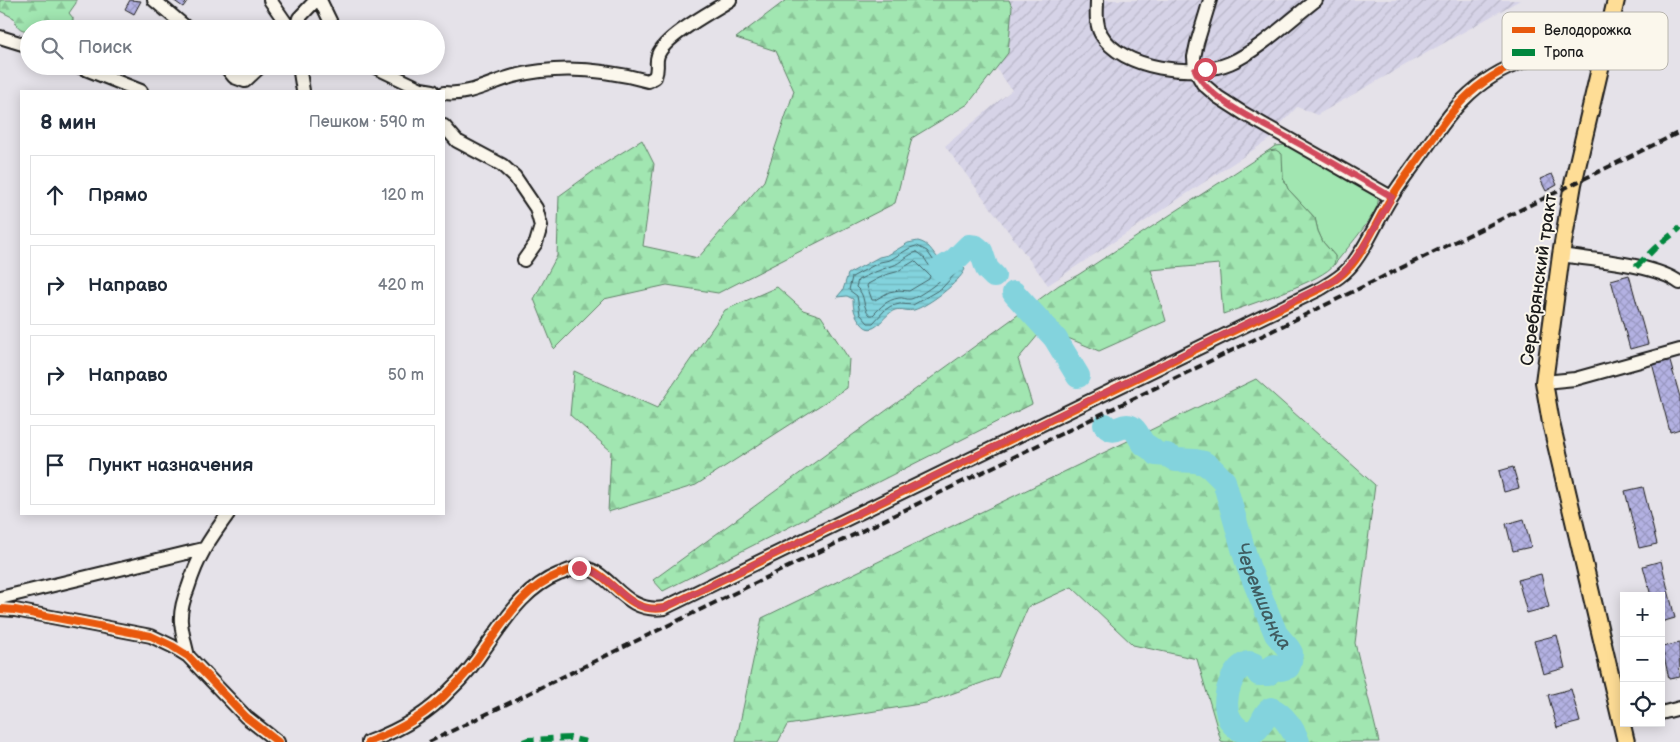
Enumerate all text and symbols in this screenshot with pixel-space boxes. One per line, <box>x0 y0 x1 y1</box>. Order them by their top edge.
legend <box>1502 12 1668 70</box>
search box <box>20 20 445 75</box>
text: Велодорожка <box>1544 22 1632 39</box>
icon: search <box>38 34 66 62</box>
text: Поиск <box>78 36 132 59</box>
text: Тропа <box>1544 44 1584 61</box>
route start <box>1194 58 1217 81</box>
text: 8 мин <box>40 110 96 135</box>
text: Пешком · 590 m <box>309 113 425 132</box>
icon: ahead <box>41 181 69 209</box>
text: Прямо <box>88 184 148 207</box>
text: 120 m <box>381 186 424 205</box>
street label: Серебрянский тракт <box>1517 192 1562 367</box>
icon: right <box>41 271 69 299</box>
text: Направо <box>88 274 168 297</box>
text: 420 m <box>378 276 424 295</box>
icon: right <box>41 361 69 389</box>
text: Направо <box>88 364 168 387</box>
text: 50 m <box>388 366 424 385</box>
icon: arrive <box>41 451 69 479</box>
text: Пункт назначения <box>88 454 253 477</box>
water label: Черемшанка <box>1230 540 1296 655</box>
route end <box>568 557 591 580</box>
map controls <box>1620 592 1665 727</box>
button: + <box>1620 592 1665 637</box>
button: − <box>1620 637 1665 682</box>
button: locate <box>1620 682 1665 727</box>

